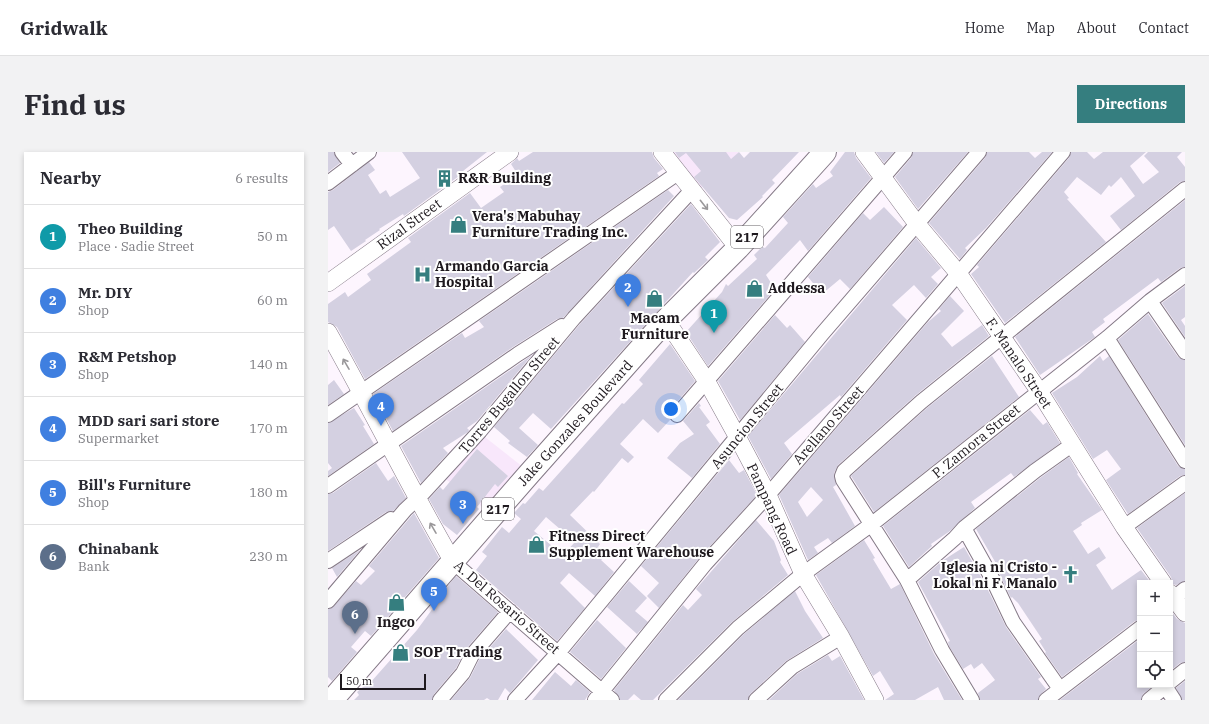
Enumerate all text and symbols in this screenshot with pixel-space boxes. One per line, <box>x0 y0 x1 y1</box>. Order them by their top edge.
text: Gridwalk <box>20 16 107 40</box>
text: Home <box>965 19 1004 37</box>
text: Map <box>1026 19 1055 37</box>
text: About <box>1077 19 1116 37</box>
text: Contact <box>1138 19 1189 37</box>
button: Directions <box>1077 85 1185 123</box>
text: Find us <box>24 86 126 123</box>
text: Nearby <box>40 167 101 189</box>
building icon: R&R Building <box>435 168 455 188</box>
place label: R&R Building <box>458 169 552 187</box>
text: 6 results <box>235 170 288 187</box>
street label: Rizal Street <box>373 195 445 253</box>
one-way arrow <box>700 199 708 210</box>
place label: Vera's Mabuhay Furniture Trading Inc. <box>472 207 628 241</box>
shop icon: Vera's Mabuhay Furniture Trading Inc. <box>449 214 469 234</box>
text: Theo Building <box>78 219 182 238</box>
road number: 217 <box>731 226 763 248</box>
text: 1 <box>49 228 57 245</box>
text: 50 m <box>257 228 288 245</box>
text: Place · Sadie Street <box>78 238 194 255</box>
place label: Armando Garcia Hospital <box>435 257 549 291</box>
hospital icon: Armando Garcia Hospital <box>412 264 432 284</box>
pin: 2 <box>615 274 641 307</box>
shop icon: Addessa <box>745 278 765 298</box>
place label: Addessa <box>768 279 825 297</box>
text: Mr. DIY <box>78 283 132 302</box>
shop icon: Macam Furniture <box>645 288 665 308</box>
text: 2 <box>49 292 57 309</box>
text: 60 m <box>257 292 288 309</box>
pin: 1 <box>701 300 727 333</box>
text: Shop <box>78 302 109 319</box>
place label: Macam Furniture <box>621 309 689 343</box>
street label: F. Manalo Street <box>982 314 1056 412</box>
street label: Torres Bugallon Street <box>455 333 563 457</box>
text: R&M Petshop <box>78 347 177 366</box>
text: 3 <box>49 356 57 373</box>
text: 140 m <box>249 356 288 373</box>
street label: Jake Gonzales Boulevard <box>514 356 637 490</box>
one-way arrow <box>342 358 350 370</box>
text: Shop <box>78 366 109 383</box>
street label: Asuncion Street <box>707 379 787 473</box>
street label: Arellano Street <box>789 382 867 468</box>
pin: 4 <box>368 393 394 426</box>
your location <box>661 399 681 419</box>
street label: P. Zamora Street <box>928 400 1024 482</box>
text: MDD sari sari store <box>78 411 219 430</box>
text: 4 <box>49 420 57 437</box>
text: 170 m <box>249 420 288 437</box>
text: Supermarket <box>78 430 159 447</box>
street label: Pampang Road <box>743 460 801 558</box>
text: Bill's Furniture <box>78 475 191 494</box>
text: 5 <box>49 484 57 501</box>
text: 180 m <box>249 484 288 501</box>
pin: 3 <box>450 491 476 524</box>
text: Shop <box>78 494 109 511</box>
road number: 217 <box>482 498 514 520</box>
one-way arrow <box>429 522 437 534</box>
place label: Fitness Direct Supplement Warehouse <box>549 527 714 561</box>
shop icon: Fitness Direct Supplement Warehouse <box>526 534 546 554</box>
text: Chinabank <box>78 539 159 558</box>
text: 6 <box>49 548 57 565</box>
text: 230 m <box>249 548 288 565</box>
street label: A. Del Rosario Street <box>450 556 564 658</box>
text: Bank <box>78 558 110 575</box>
place label: Iglesia ni Cristo - Lokal ni F. Manalo <box>933 558 1057 592</box>
church icon: Iglesia ni Cristo - Lokal ni F. Manalo <box>1060 565 1080 585</box>
pin: 5 <box>421 578 447 611</box>
map controls <box>1137 580 1173 688</box>
button: + <box>1137 580 1173 616</box>
shop icon: Ingco <box>386 592 406 612</box>
pin: 6 <box>342 601 368 634</box>
place label: Ingco <box>377 613 415 631</box>
button: − <box>1137 616 1173 652</box>
shop icon: SOP Trading <box>391 642 411 662</box>
place label: SOP Trading <box>414 643 503 661</box>
button: locate <box>1137 652 1173 688</box>
scale bar <box>340 672 426 691</box>
text: 50 m <box>346 674 372 688</box>

